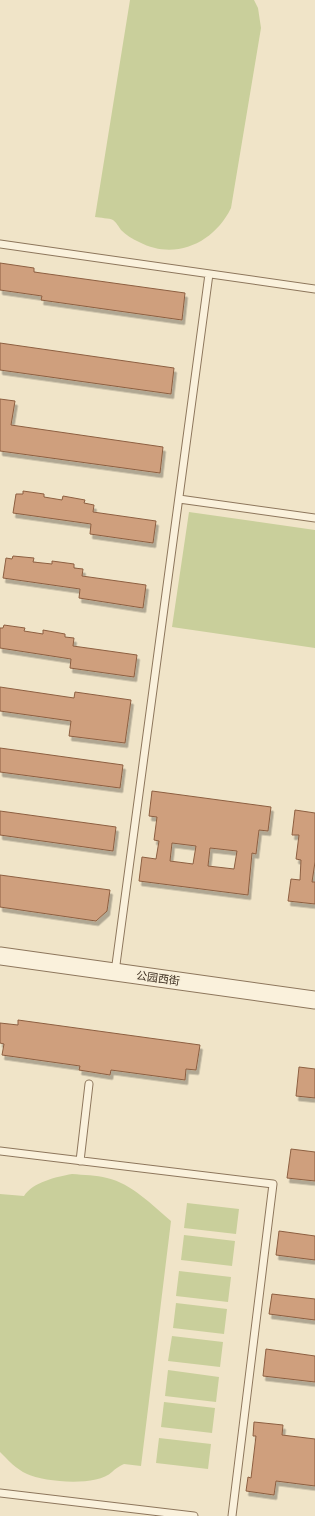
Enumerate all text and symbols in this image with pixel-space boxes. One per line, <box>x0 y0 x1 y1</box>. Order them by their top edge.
street label: 公园西街 <box>135 968 181 988</box>

